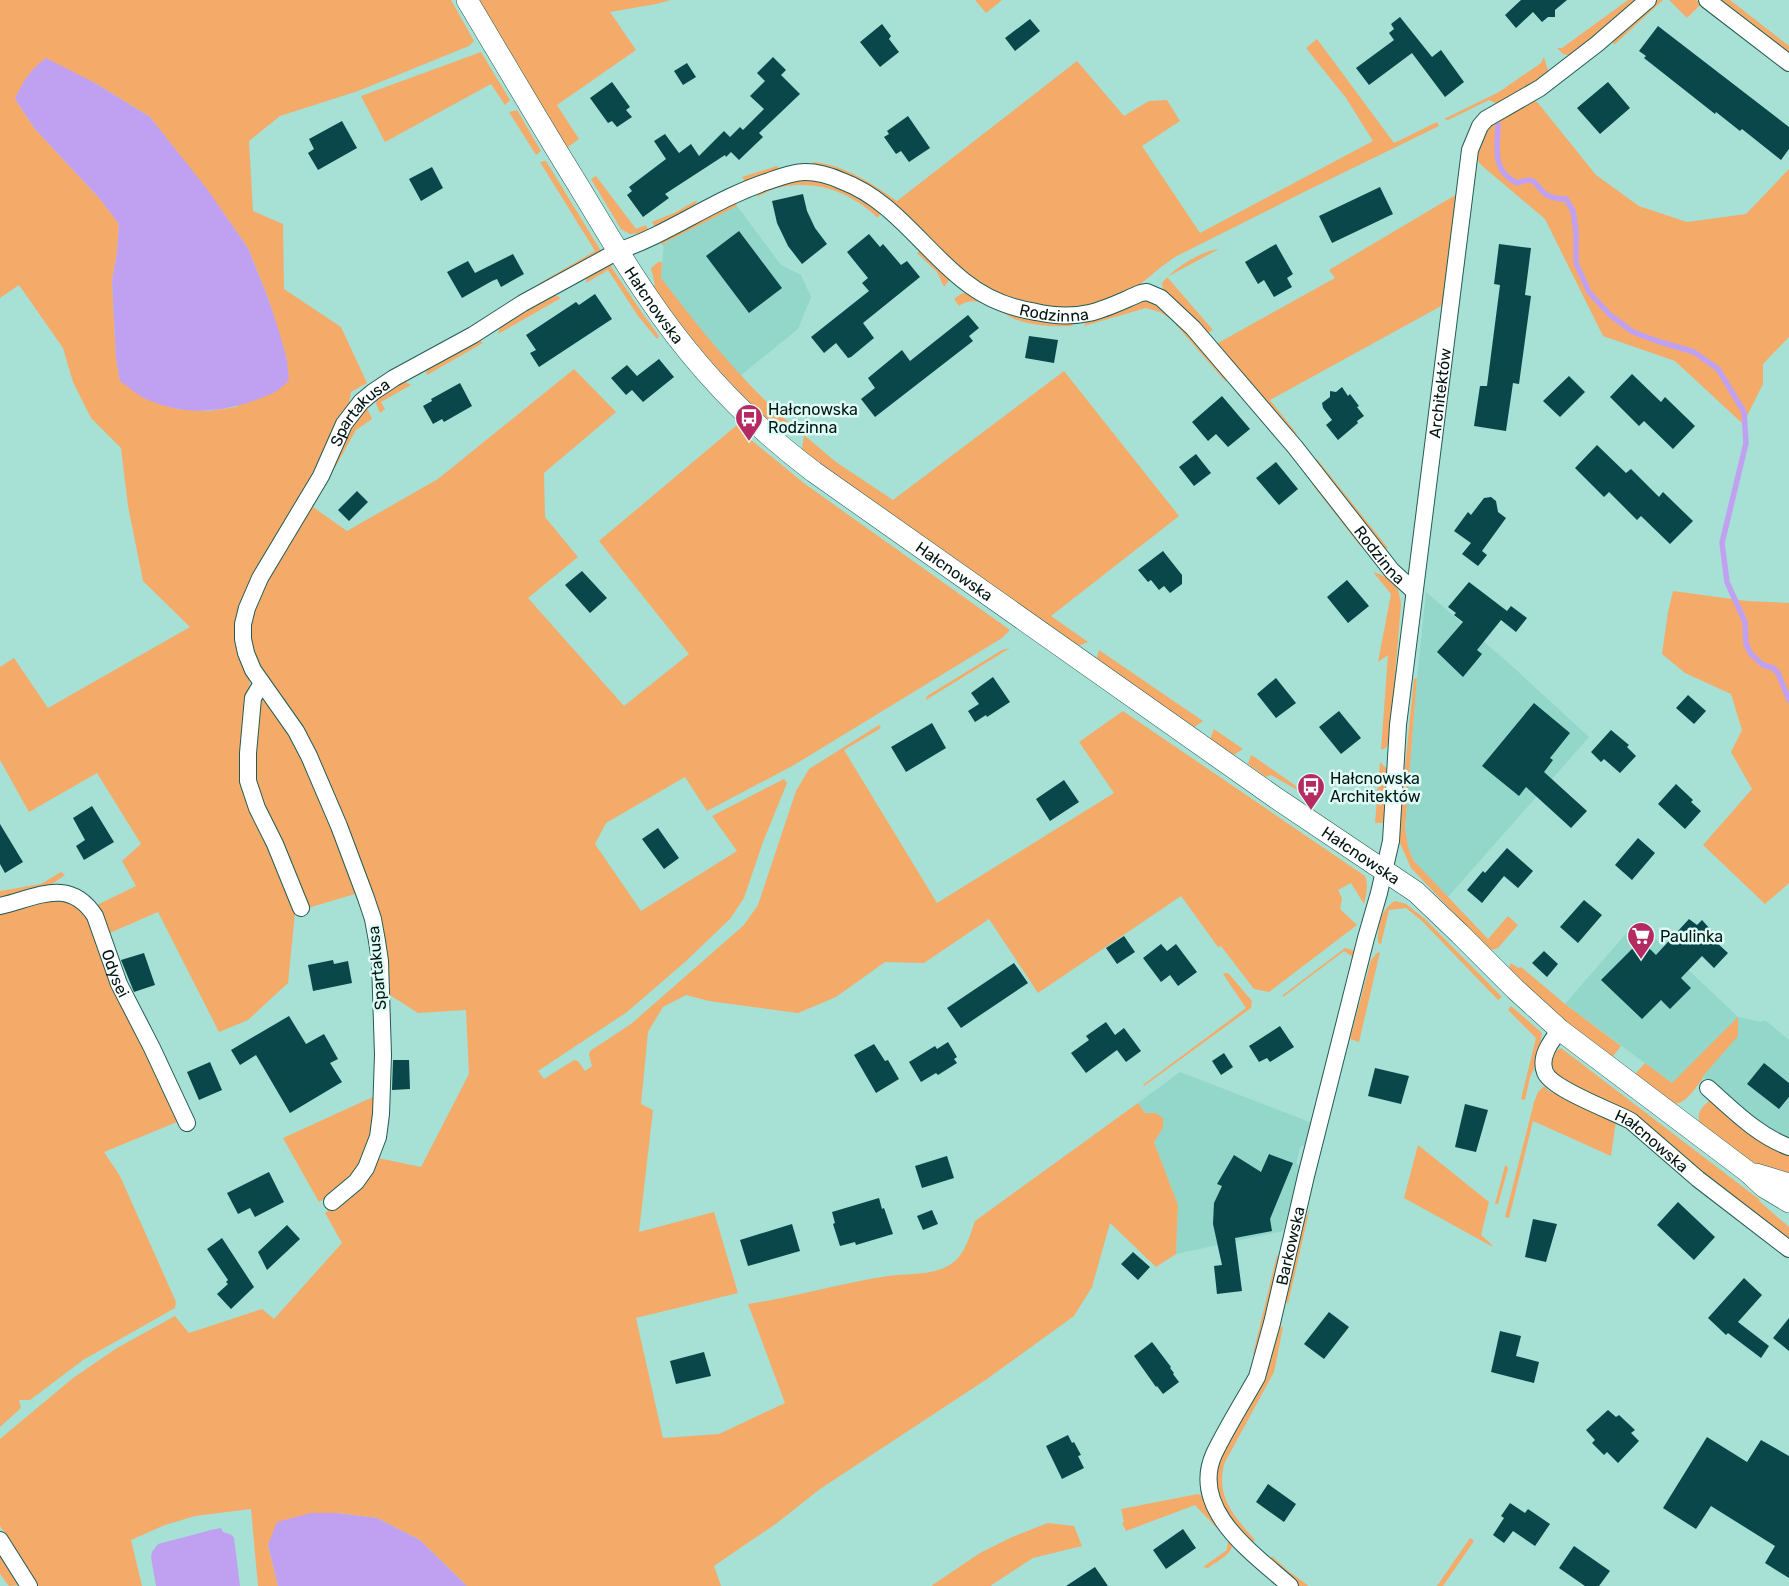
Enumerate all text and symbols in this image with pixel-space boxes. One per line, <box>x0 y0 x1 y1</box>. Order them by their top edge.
street label: Hałcnowska <box>621 263 688 347</box>
street label: Rodzinna <box>1018 300 1090 325</box>
street label: Architektów <box>1425 347 1455 439</box>
street label: Spartakusa <box>326 374 393 449</box>
place label: Hałcnowska Rodzinna <box>768 400 858 437</box>
bus stop icon: Hałcnowska Rodzinna <box>734 403 764 442</box>
street label: Rodzinna <box>1351 522 1409 588</box>
street label: Hałcnowska <box>912 537 997 605</box>
place label: Hałcnowska Architektów <box>1330 769 1421 806</box>
bus stop icon: Hałcnowska Architektów <box>1296 772 1326 811</box>
street label: Hałcnowska <box>1318 822 1404 888</box>
supermarket icon: Paulinka <box>1626 921 1656 960</box>
street label: Spartakusa <box>364 925 390 1011</box>
place label: Paulinka <box>1660 927 1723 946</box>
street label: Odysei <box>98 947 134 1000</box>
street label: Hałcnowska <box>1612 1105 1692 1176</box>
street label: Barkowska <box>1272 1205 1308 1287</box>

